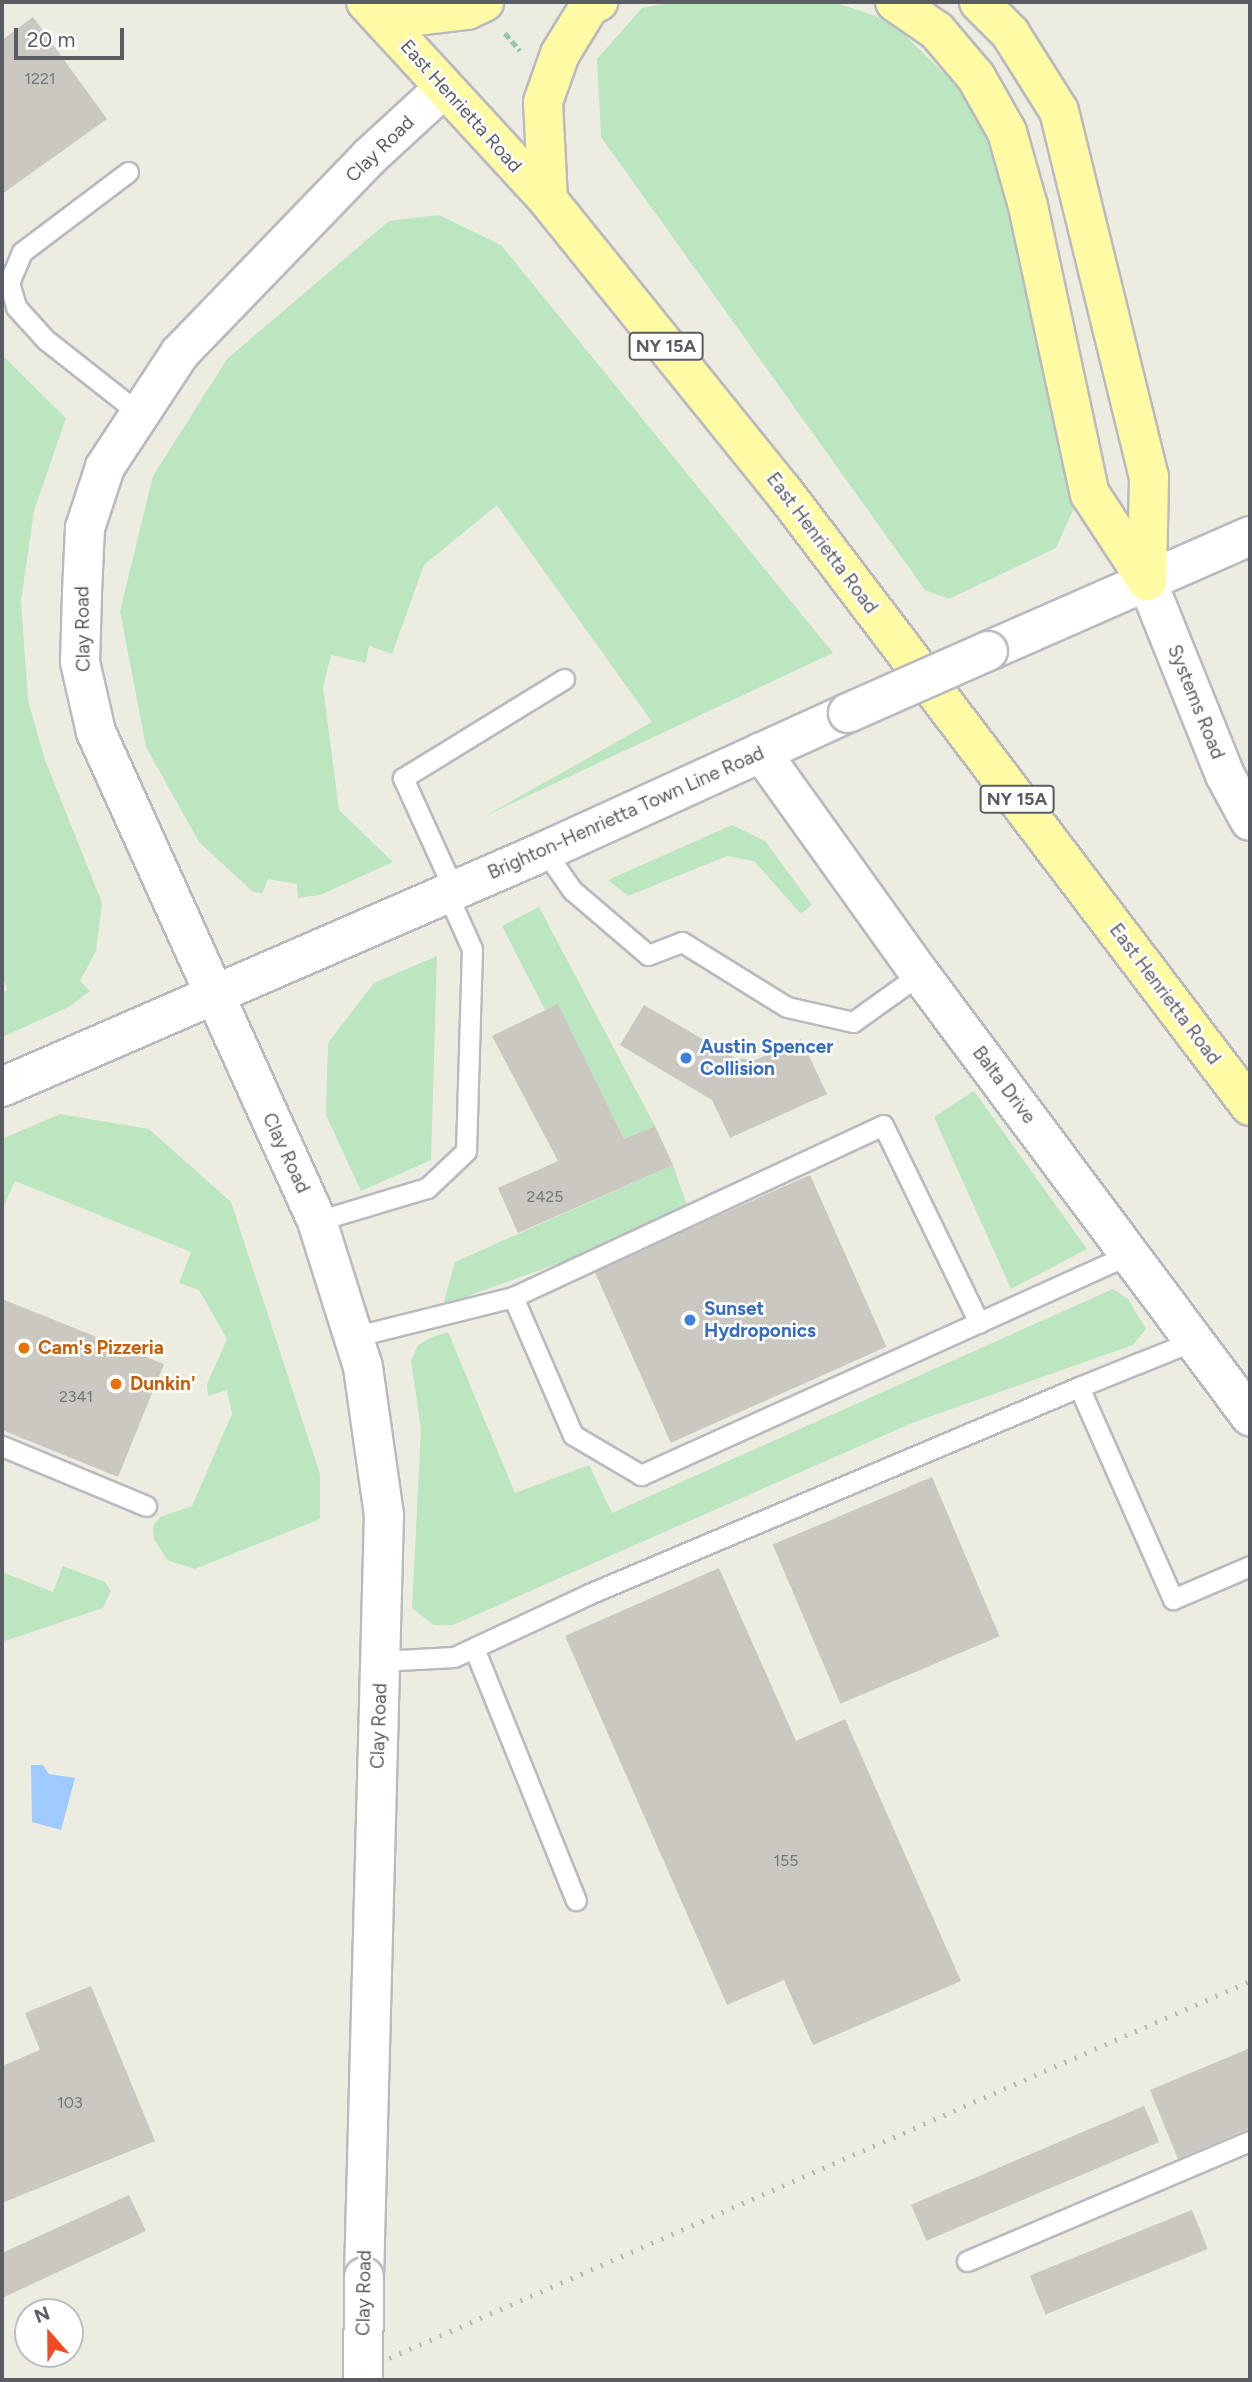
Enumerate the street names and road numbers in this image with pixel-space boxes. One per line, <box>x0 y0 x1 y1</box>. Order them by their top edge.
street label: East Henrietta Road <box>395 35 527 177</box>
street label: Clay Road <box>341 111 419 187</box>
road number: NY 15A <box>628 332 704 360</box>
street label: East Henrietta Road <box>762 468 882 618</box>
street label: Clay Road <box>71 586 95 672</box>
street label: Systems Road <box>1163 641 1229 763</box>
street label: Brighton-Henrietta Town Line Road <box>484 742 768 884</box>
road number: NY 15A <box>978 784 1056 814</box>
street label: East Henrietta Road <box>1105 919 1225 1069</box>
street label: Balta Drive <box>968 1042 1040 1128</box>
street label: Clay Road <box>258 1109 314 1197</box>
street label: Clay Road <box>366 1683 392 1769</box>
street label: Clay Road <box>352 2250 376 2336</box>

